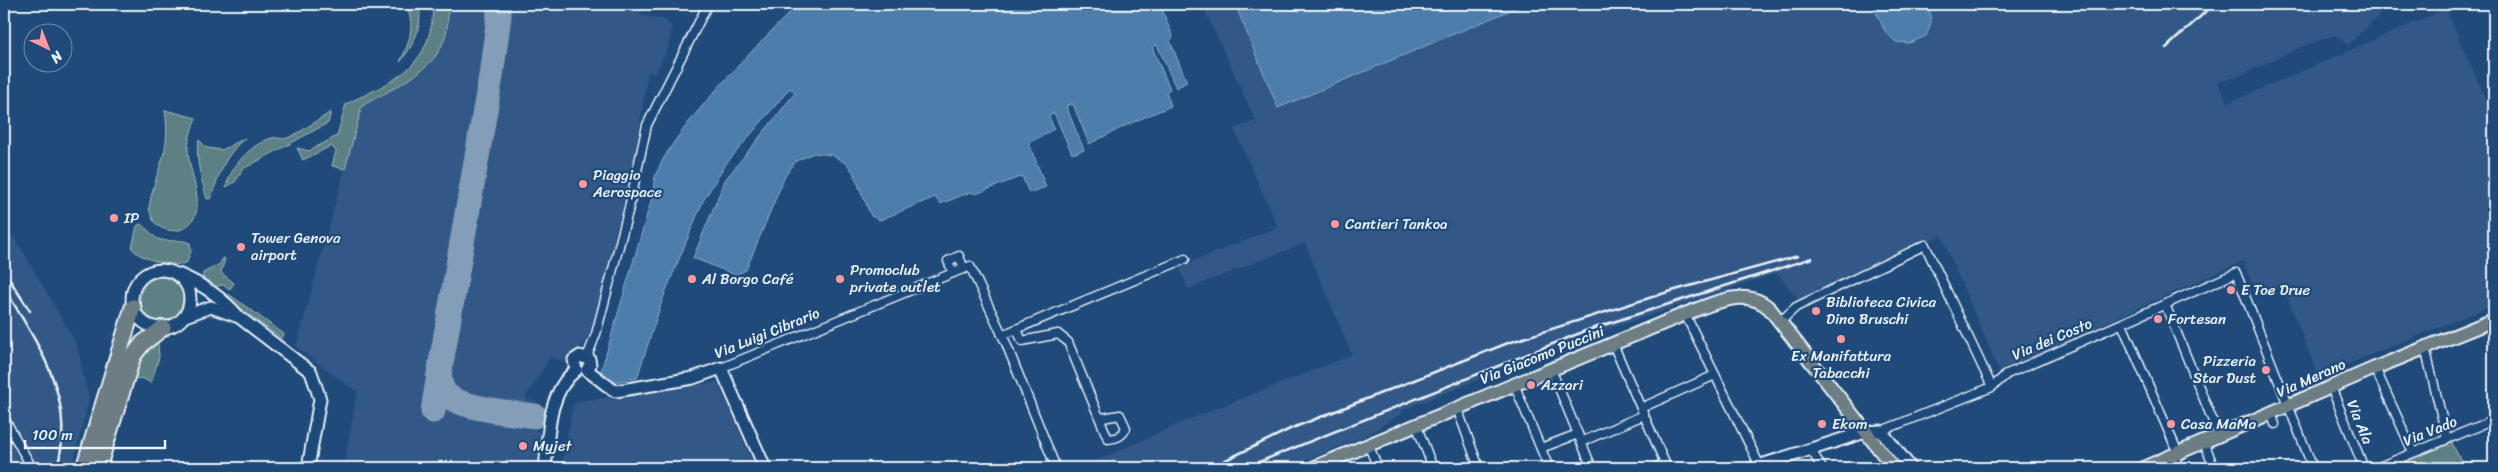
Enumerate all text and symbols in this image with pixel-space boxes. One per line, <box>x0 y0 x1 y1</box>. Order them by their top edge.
north arrow <box>22 22 72 72</box>
text: N <box>44 44 69 70</box>
place label: Piaggio Aerospace <box>592 162 662 205</box>
marker: Piaggio Aerospace <box>577 178 589 190</box>
place label: IP <box>123 205 139 231</box>
place label: Cantieri Tankoa <box>1345 211 1448 237</box>
marker: IP <box>108 212 120 224</box>
marker: Cantieri Tankoa <box>1329 218 1341 230</box>
place label: Tower Genova airport <box>251 225 341 268</box>
marker: Tower Genova airport <box>235 241 247 253</box>
place label: Promoclub private outlet <box>849 257 941 300</box>
place label: Al Borgo Café <box>701 266 794 292</box>
marker: Al Borgo Café <box>686 273 698 285</box>
marker: Promoclub private outlet <box>834 273 846 285</box>
place label: E Toe Drue <box>2241 277 2311 303</box>
marker: E Toe Drue <box>2225 284 2237 296</box>
place label: Biblioteca Civica Dino Bruschi <box>1826 289 1936 332</box>
street label: Via Luigi Cibrario <box>710 300 824 366</box>
marker: Biblioteca Civica Dino Bruschi <box>1810 305 1822 317</box>
place label: Fortesan <box>2168 306 2226 332</box>
street label: Via dei Costo <box>2008 310 2097 368</box>
marker: Fortesan <box>2152 313 2164 325</box>
street label: Via Giacomo Puccini <box>1476 318 1609 392</box>
marker: Ex Manifattura Tabacchi <box>1835 333 1847 345</box>
place label: Ex Manifattura Tabacchi <box>1791 343 1891 386</box>
place label: Pizzeria Star Dust <box>2193 348 2256 391</box>
street label: Via Merano <box>2272 351 2350 405</box>
marker: Pizzeria Star Dust <box>2260 364 2272 376</box>
place label: Azzari <box>1540 372 1584 398</box>
marker: Azzari <box>1525 379 1537 391</box>
street label: Via Ala <box>2339 396 2381 449</box>
street label: Via Vado <box>2399 408 2461 454</box>
place label: Ekom <box>1832 411 1867 437</box>
place label: Casa MaMa <box>2181 411 2257 437</box>
scale bar <box>25 417 165 449</box>
marker: Ekom <box>1816 418 1828 430</box>
marker: Casa MaMa <box>2165 418 2177 430</box>
text: 100 m <box>32 422 73 448</box>
place label: Myjet <box>533 433 573 459</box>
marker: Myjet <box>517 440 529 452</box>

